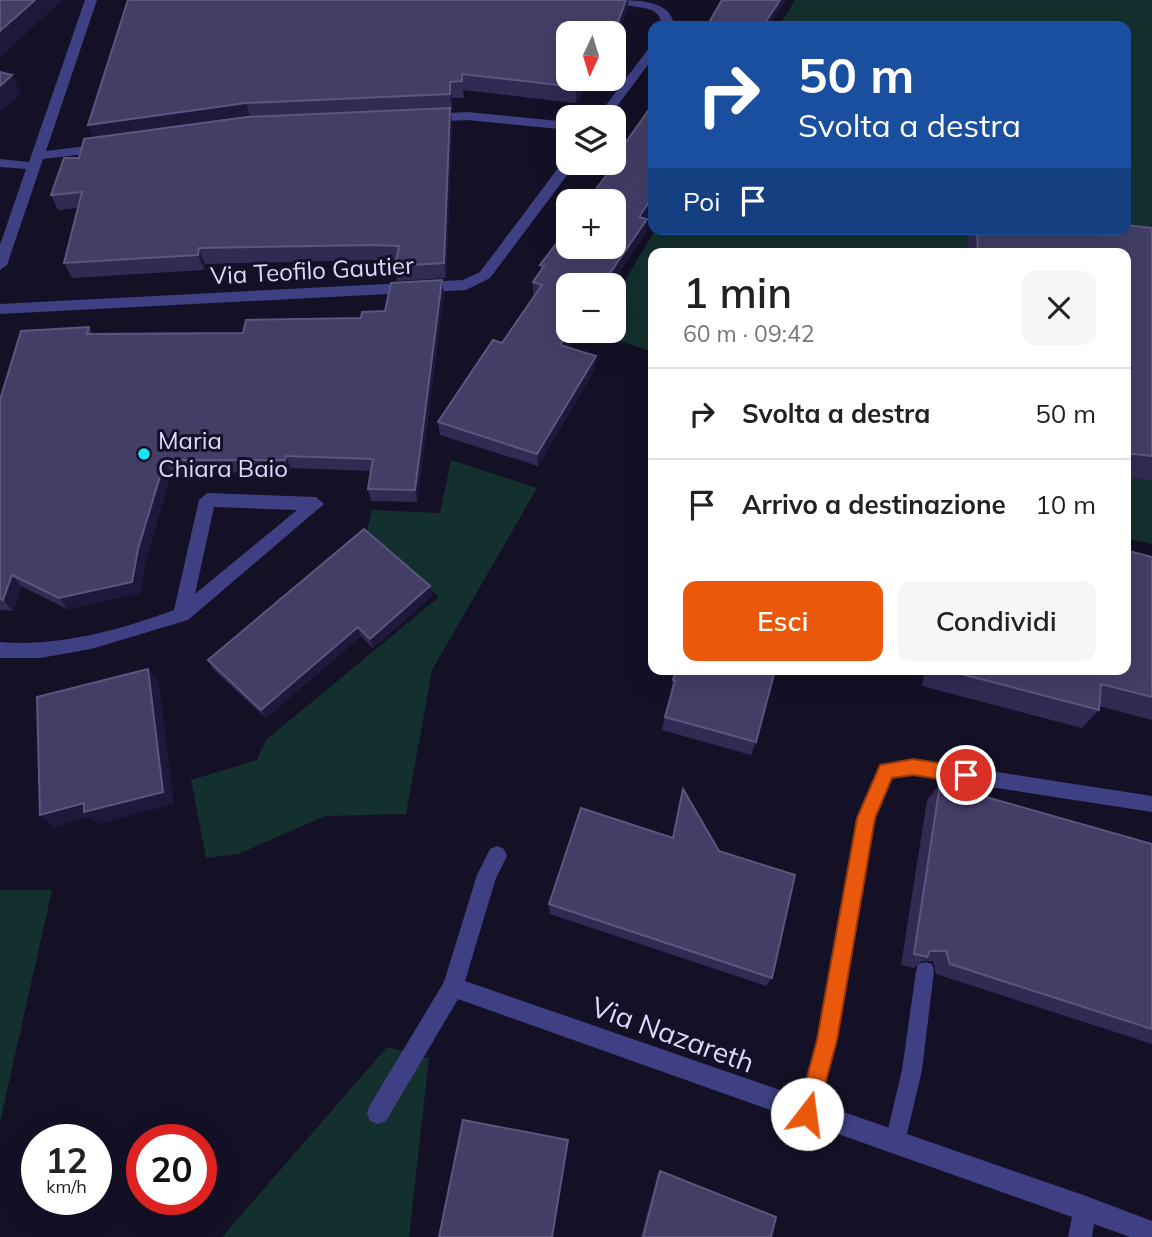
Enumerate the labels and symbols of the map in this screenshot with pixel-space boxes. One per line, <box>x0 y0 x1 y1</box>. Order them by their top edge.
north arrow <box>556 21 626 91</box>
street label: Via Teofilo Gautier <box>210 250 415 290</box>
place label: Maria Chiara Baio <box>158 425 288 483</box>
marker: Maria Chiara Baio <box>136 446 152 462</box>
pin <box>936 745 996 805</box>
street label: Via Nazareth <box>587 988 759 1080</box>
position arrow <box>770 1077 844 1151</box>
speed limit sign: 20 <box>126 1124 217 1215</box>

